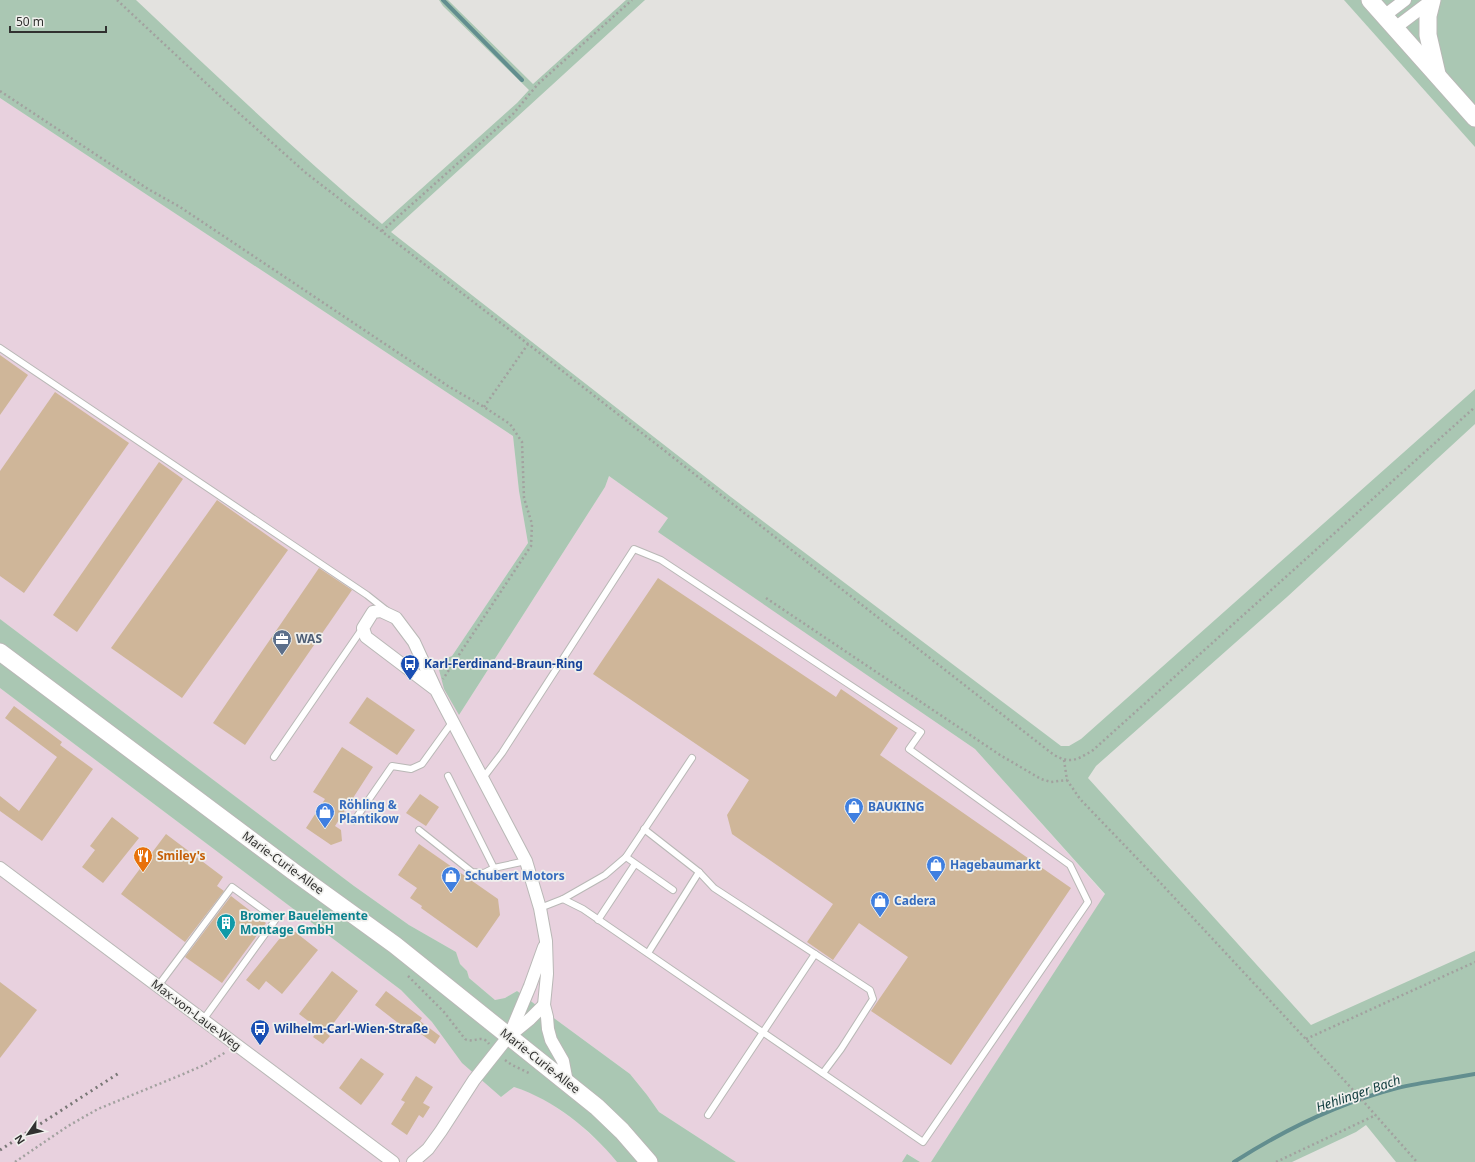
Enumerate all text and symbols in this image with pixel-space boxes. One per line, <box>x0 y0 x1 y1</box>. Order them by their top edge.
scale bar <box>10 8 106 34</box>
text: 50 m <box>16 13 44 30</box>
office icon: WAS <box>271 628 293 656</box>
place label: WAS <box>296 630 322 647</box>
bus stop icon: Karl-Ferdinand-Braun-Ring <box>399 653 421 681</box>
place label: Karl-Ferdinand-Braun-Ring <box>424 655 583 672</box>
place label: Röhling & Plantikow <box>339 796 400 827</box>
shop icon: BAUKING <box>843 796 865 824</box>
place label: BAUKING <box>868 798 924 815</box>
shop icon: Röhling & Plantikow <box>314 801 336 829</box>
street label: Marie-Curie-Allee <box>239 827 328 898</box>
restaurant icon: Smiley's <box>132 845 154 873</box>
place label: Smiley's <box>157 847 206 864</box>
shop icon: Hagebaumarkt <box>925 854 947 882</box>
place label: Hagebaumarkt <box>950 856 1041 873</box>
shop icon: Schubert Motors <box>440 865 462 893</box>
place label: Schubert Motors <box>465 867 565 884</box>
shop icon: Cadera <box>869 890 891 918</box>
place label: Cadera <box>894 892 936 909</box>
place label: Bromer Bauelemente Montage GmbH <box>240 907 368 938</box>
building icon: Bromer Bauelemente Montage GmbH <box>215 912 237 940</box>
street label: Max-von-Laue-Weg <box>148 975 245 1054</box>
bus stop icon: Wilhelm-Carl-Wien-Straße <box>249 1018 271 1046</box>
place label: Wilhelm-Carl-Wien-Straße <box>274 1020 428 1037</box>
street label: Marie-Curie-Allee <box>497 1024 584 1097</box>
water label: Hehlinger Bach <box>1313 1070 1403 1116</box>
north arrow <box>8 1114 48 1154</box>
text: N <box>11 1132 28 1148</box>

